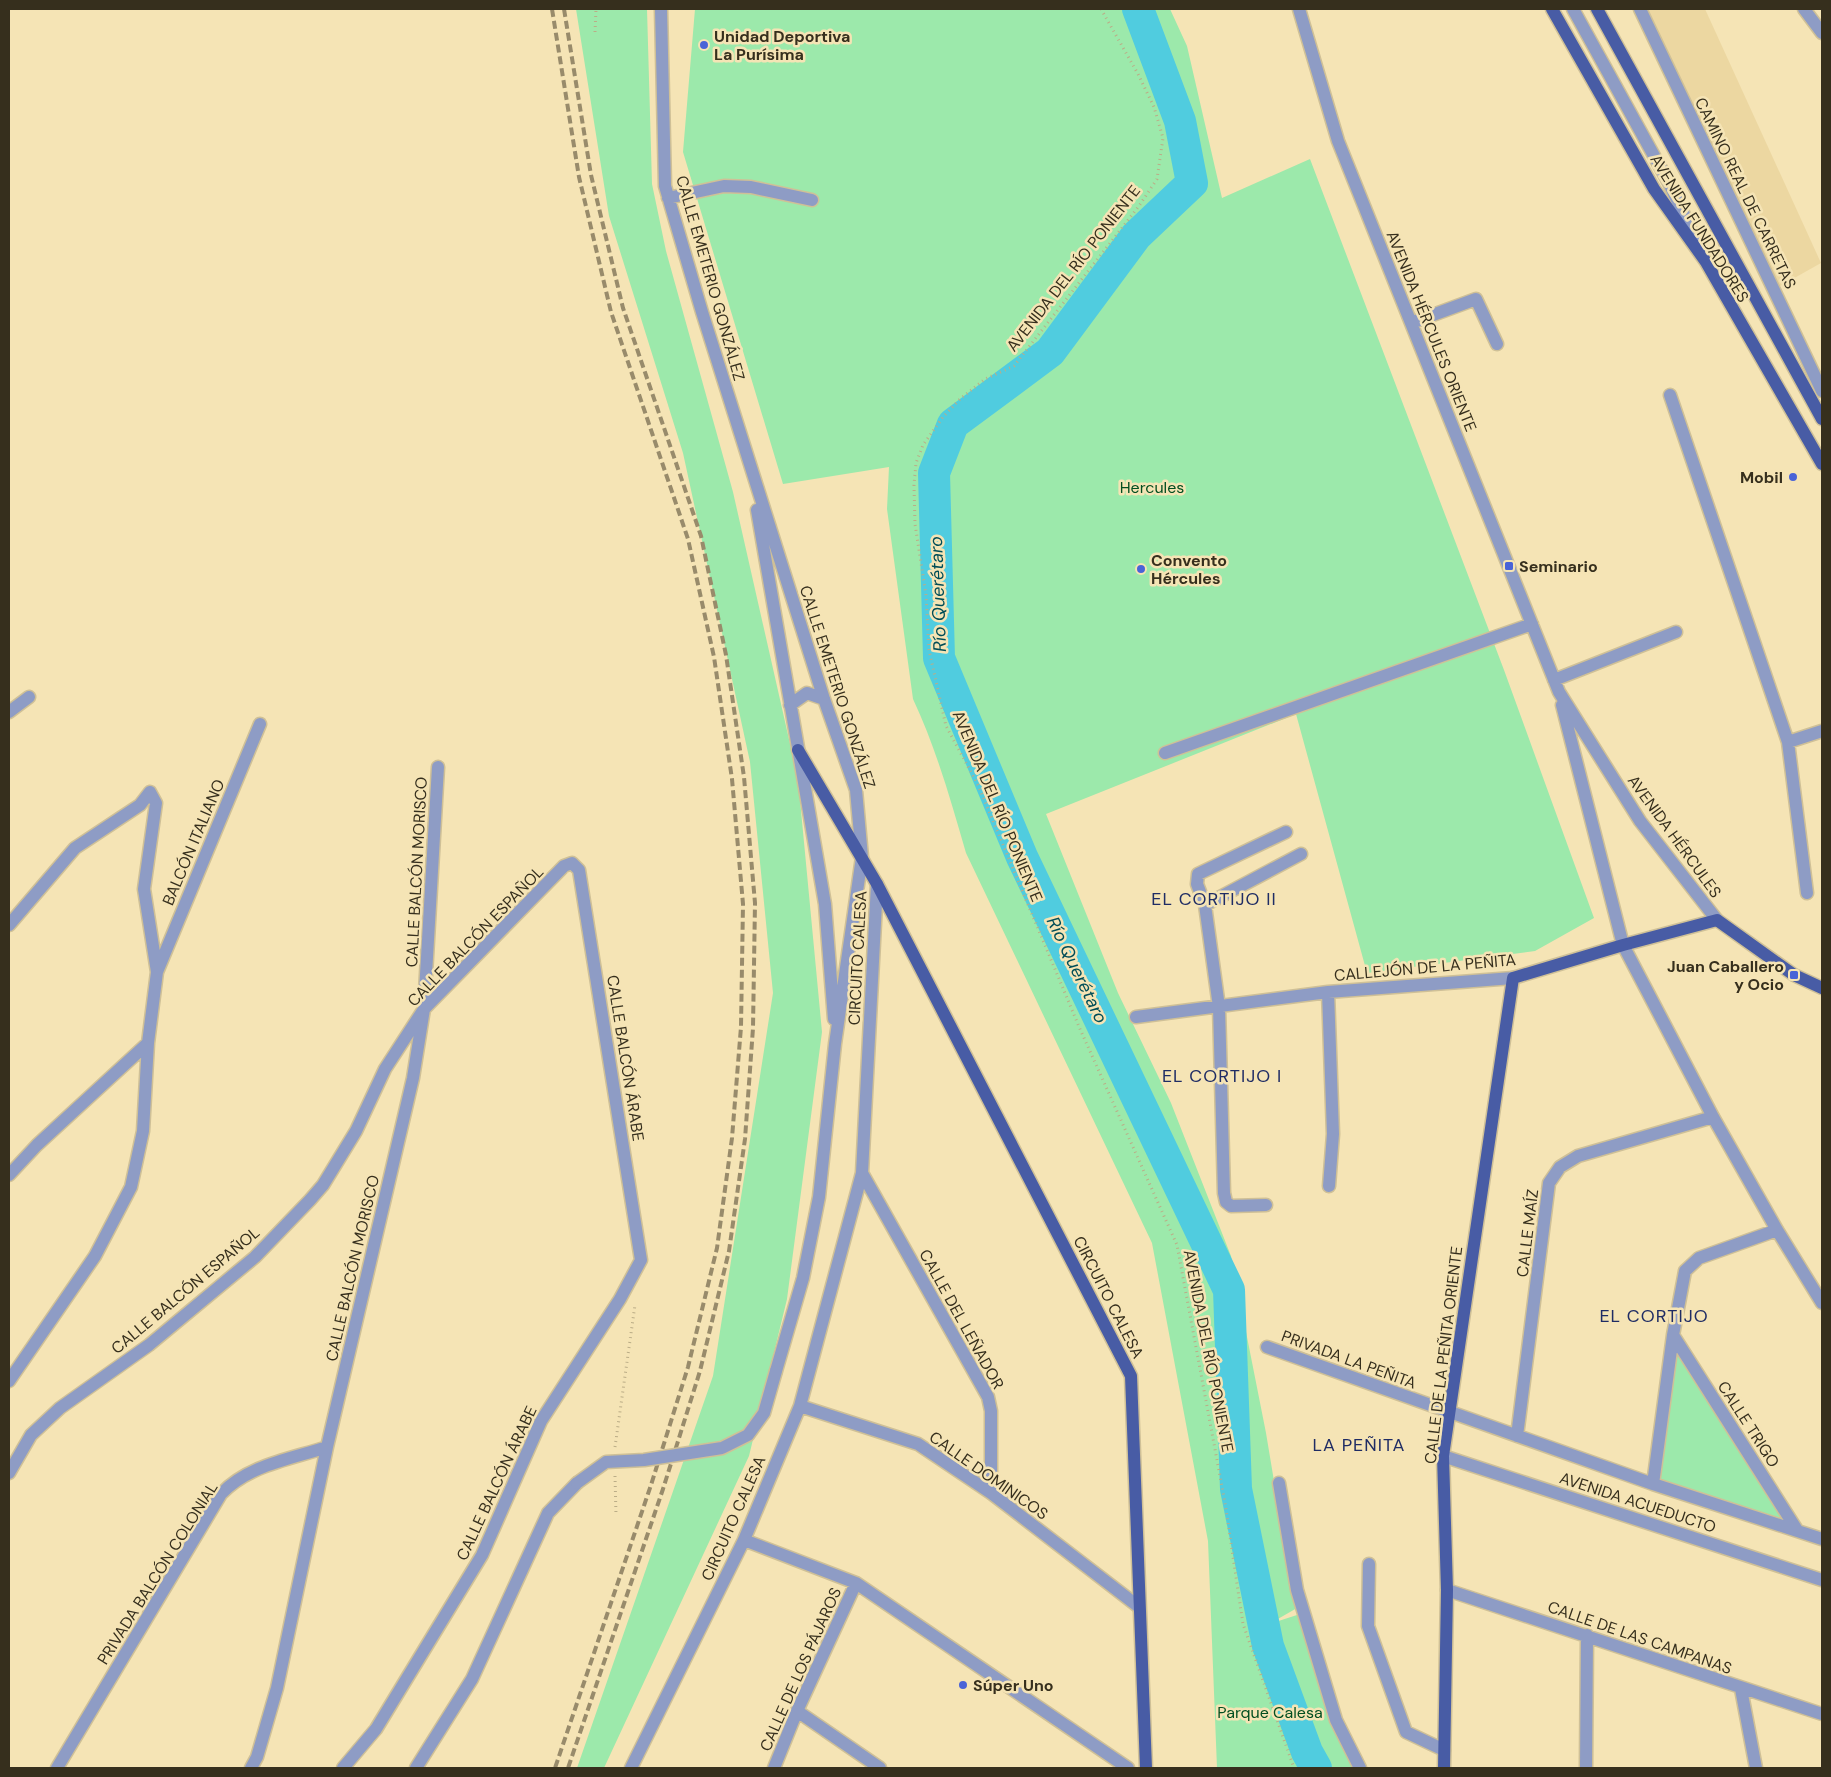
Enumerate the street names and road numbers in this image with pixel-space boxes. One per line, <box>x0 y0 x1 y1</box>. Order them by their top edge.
street label: CAMINO REAL DE CARRETAS <box>1690 94 1801 292</box>
street label: AVENIDA FUNDADORES <box>1645 150 1754 306</box>
street label: CALLE EMETERIO GONZÁLEZ <box>671 173 750 383</box>
street label: AVENIDA DEL RÍO PONIENTE <box>1002 181 1145 356</box>
street label: AVENIDA HÉRCULES ORIENTE <box>1382 228 1482 435</box>
street label: CALLE EMETERIO GONZÁLEZ <box>795 583 880 791</box>
street label: AVENIDA DEL RÍO PONIENTE <box>948 707 1047 905</box>
street label: AVENIDA HÉRCULES <box>1623 771 1726 902</box>
street label: BALCÓN ITALIANO <box>157 776 229 908</box>
street label: CALLE BALCÓN MORISCO <box>401 776 432 968</box>
street label: CALLE BALCÓN ESPAÑOL <box>403 862 548 1011</box>
street label: CIRCUITO CALESA <box>843 890 872 1026</box>
street label: CALLEJÓN DE LA PEÑITA <box>1333 949 1517 986</box>
street label: CALLE BALCÓN ÁRABE <box>602 973 649 1143</box>
street label: CALLE BALCÓN MORISCO <box>321 1173 384 1363</box>
street label: CALLE MAÍZ <box>1512 1188 1543 1278</box>
street label: CALLE BALCÓN ESPAÑOL <box>107 1222 264 1359</box>
street label: CIRCUITO CALESA <box>1069 1232 1149 1362</box>
street label: CALLE DE LA PEÑITA ORIENTE <box>1420 1245 1467 1465</box>
street label: CALLE DEL LEÑADOR <box>914 1246 1009 1393</box>
street label: AVENIDA DEL RÍO PONIENTE <box>1179 1248 1238 1454</box>
street label: PRIVADA LA PEÑITA <box>1278 1325 1420 1394</box>
street label: CALLE TRIGO <box>1713 1377 1784 1471</box>
street label: CALLE BALCÓN ÁRABE <box>451 1403 541 1564</box>
street label: CALLE DOMINICOS <box>925 1427 1052 1524</box>
street label: CIRCUITO CALESA <box>696 1452 771 1584</box>
street label: AVENIDA ACUEDUCTO <box>1557 1467 1719 1538</box>
street label: PRIVADA BALCÓN COLONIAL <box>92 1478 222 1669</box>
street label: CALLE DE LOS PÁJAROS <box>755 1584 846 1755</box>
street label: CALLE DE LAS CAMPANAS <box>1545 1596 1735 1679</box>

